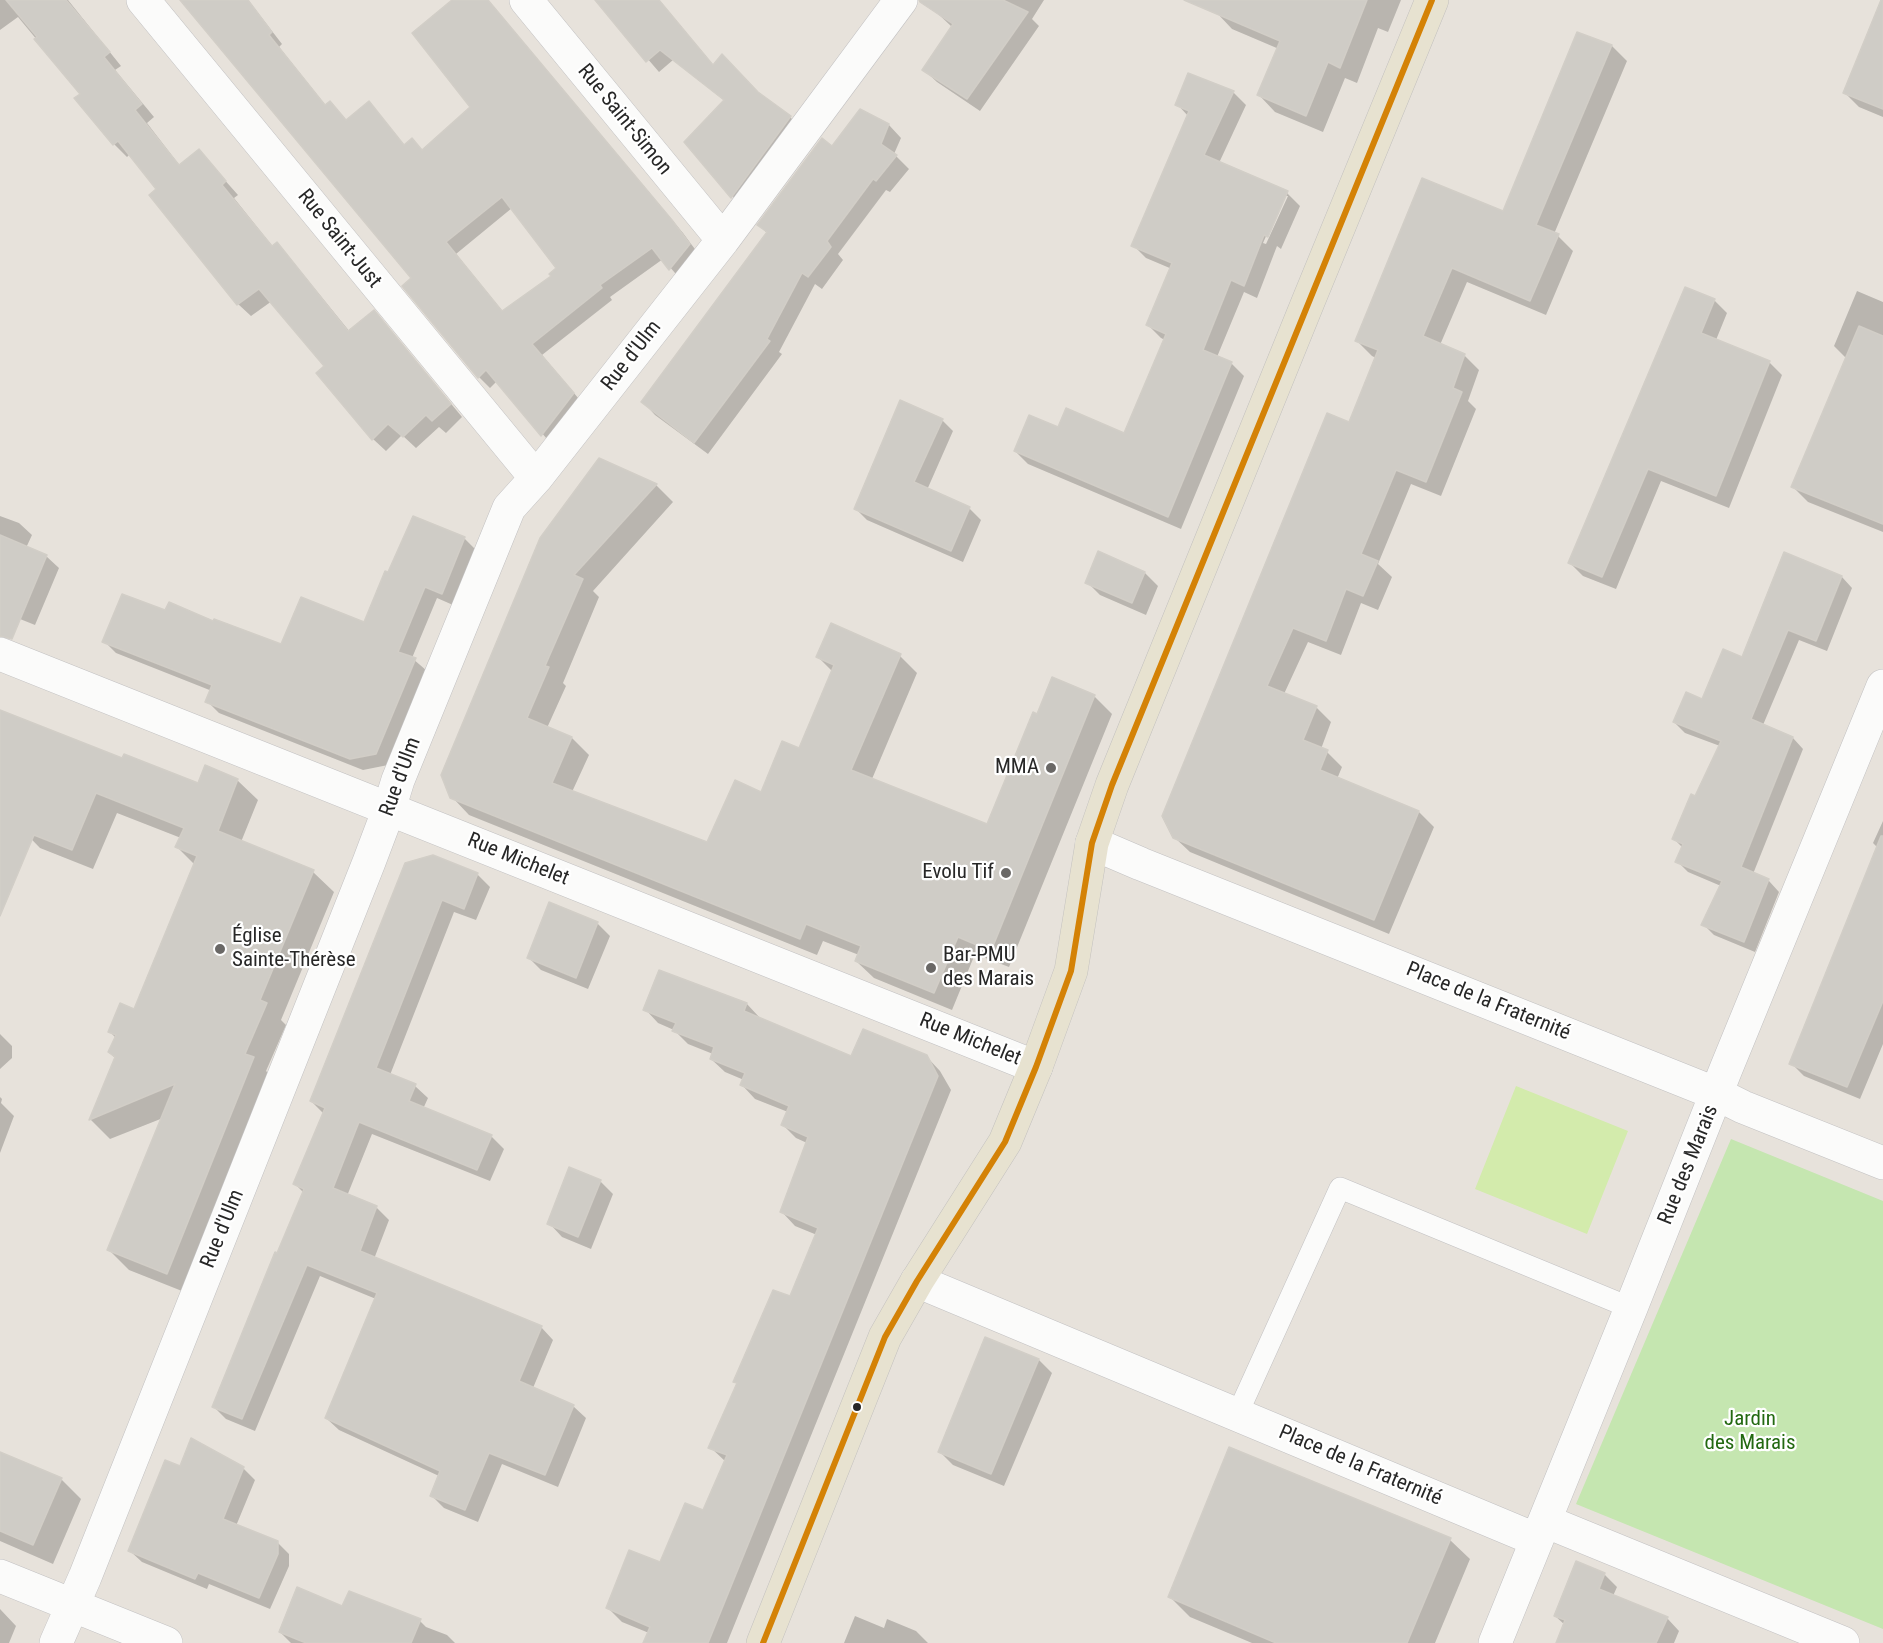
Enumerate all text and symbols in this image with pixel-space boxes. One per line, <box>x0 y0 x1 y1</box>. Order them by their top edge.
street label: Rue Saint-Simon <box>572 59 676 181</box>
street label: Rue Saint-Just <box>292 185 386 293</box>
street label: Rue d'Ulm <box>597 316 667 396</box>
street label: Rue d'Ulm <box>375 734 427 820</box>
place label: MMA <box>995 755 1039 781</box>
marker: MMA <box>1044 761 1058 775</box>
street label: Rue Michelet <box>464 828 572 892</box>
place label: Evolu Tif <box>922 860 994 886</box>
marker: Evolu Tif <box>999 866 1013 880</box>
place label: Église Sainte-Thérèse <box>232 924 356 974</box>
marker: Église Sainte-Thérèse <box>213 942 227 956</box>
place label: Bar-PMU des Marais <box>943 943 1034 993</box>
street label: Place de la Fraternité <box>1402 958 1574 1046</box>
marker: Bar-PMU des Marais <box>924 961 938 975</box>
street label: Rue Michelet <box>916 1008 1024 1072</box>
street label: Rue des Marais <box>1654 1101 1724 1229</box>
street label: Rue d'Ulm <box>196 1186 250 1272</box>
unlabelled marker <box>851 1401 863 1413</box>
park label: Jardin des Marais <box>1704 1407 1796 1457</box>
street label: Place de la Fraternité <box>1275 1420 1445 1512</box>

